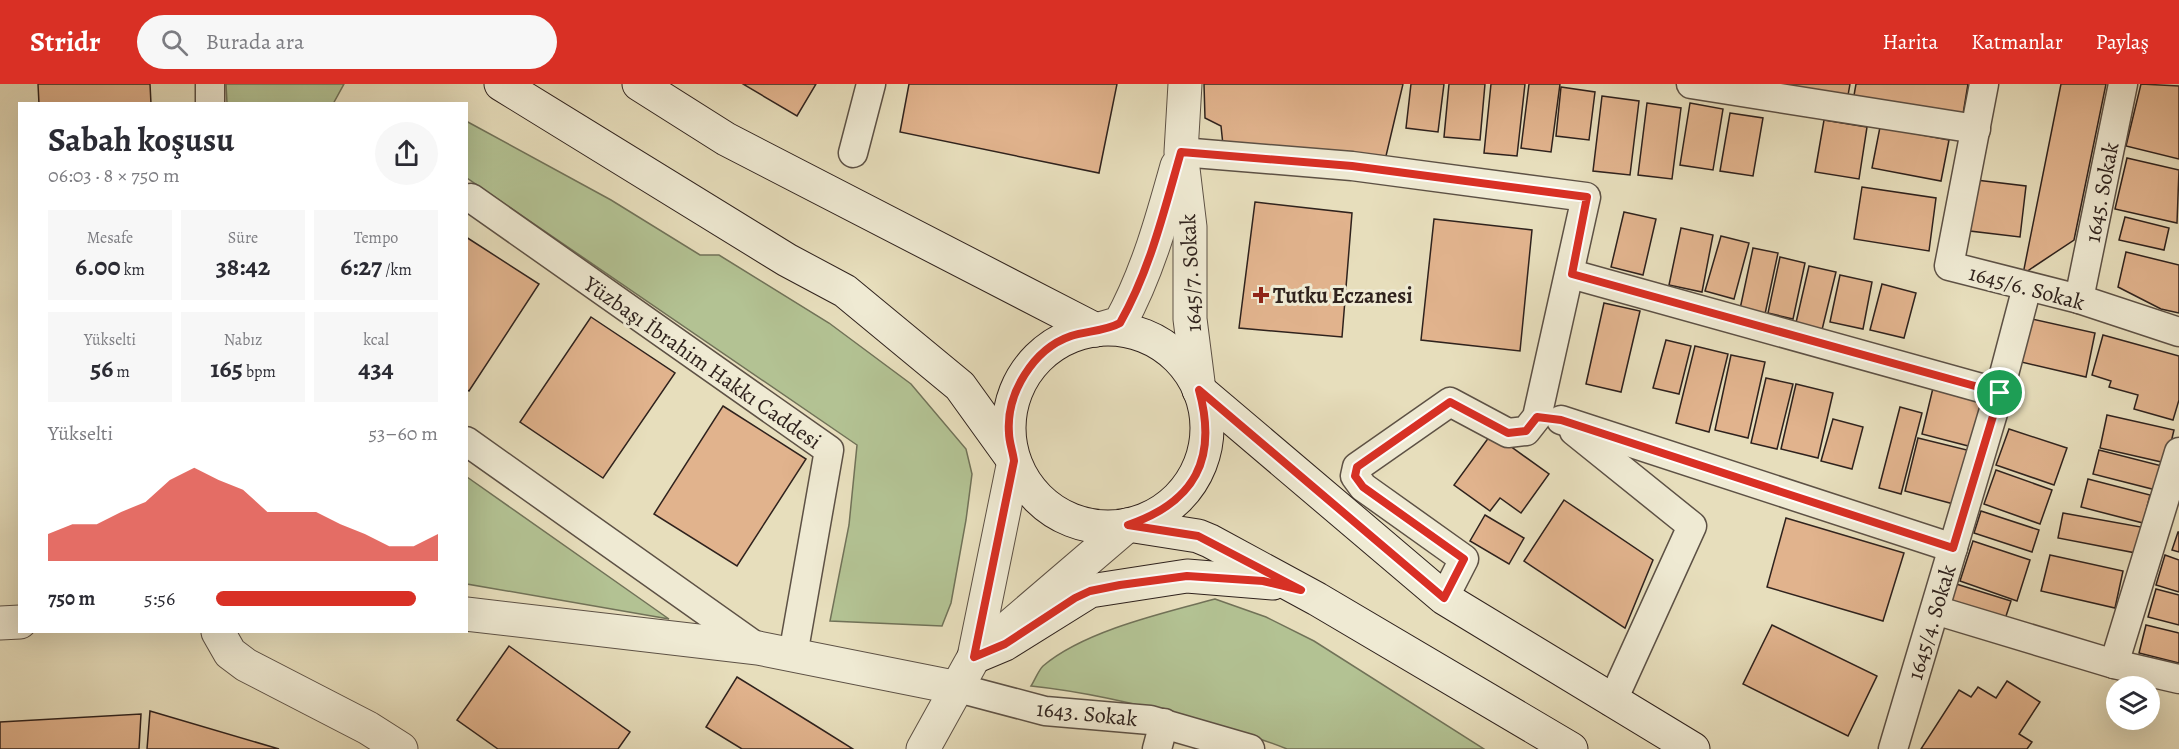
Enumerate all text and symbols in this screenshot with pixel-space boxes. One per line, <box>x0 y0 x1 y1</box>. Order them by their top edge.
search box <box>137 15 557 69</box>
text: Stridr <box>30 23 101 61</box>
icon: search <box>158 26 191 59</box>
text: Burada ara <box>206 27 304 57</box>
text: Harita <box>1882 28 1938 56</box>
text: Katmanlar <box>1971 28 2063 56</box>
text: Paylaş <box>2096 28 2149 56</box>
text: Sabah koşusu <box>48 117 234 162</box>
button: share <box>375 122 438 185</box>
street label: 1645. Sokak <box>2078 139 2126 245</box>
text: 06:03 · 8 × 750 m <box>48 162 180 189</box>
street label: 1645/7. Sokak <box>1173 213 1209 333</box>
text: Mesafe <box>87 227 133 249</box>
text: Süre <box>228 227 258 249</box>
text: Tempo <box>354 227 398 249</box>
text: 6.00 <box>75 249 121 284</box>
text: 38:42 <box>216 249 270 284</box>
text: 6:27 <box>340 249 382 284</box>
street label: 1645/6. Sokak <box>1965 258 2088 318</box>
text: km <box>121 259 145 281</box>
text: /km <box>382 259 412 281</box>
street label: Yüzbaşı İbrahim Hakkı Caddesi <box>577 269 827 456</box>
place label: Tutku Eczanesi <box>1273 281 1413 311</box>
marker: Tutku Eczanesi <box>1254 288 1268 302</box>
text: Yükselti <box>84 329 136 351</box>
text: Nabız <box>224 329 262 351</box>
text: kcal <box>363 329 389 351</box>
text: 56 <box>90 351 113 386</box>
text: 165 <box>210 351 243 386</box>
text: 434 <box>358 351 394 386</box>
text: m <box>113 361 130 383</box>
text: bpm <box>243 361 276 383</box>
pin <box>1974 367 2025 418</box>
icon: arrive <box>1983 376 2016 409</box>
text: Yükselti <box>48 420 113 447</box>
text: 53–60 m <box>368 420 438 447</box>
street label: 1645/4. Sokak <box>1900 561 1964 683</box>
text: 750 m <box>48 585 95 612</box>
text: 5:56 <box>144 585 175 612</box>
map controls <box>2106 676 2160 730</box>
button: layers <box>2106 676 2160 730</box>
street label: 1643. Sokak <box>1035 694 1139 734</box>

